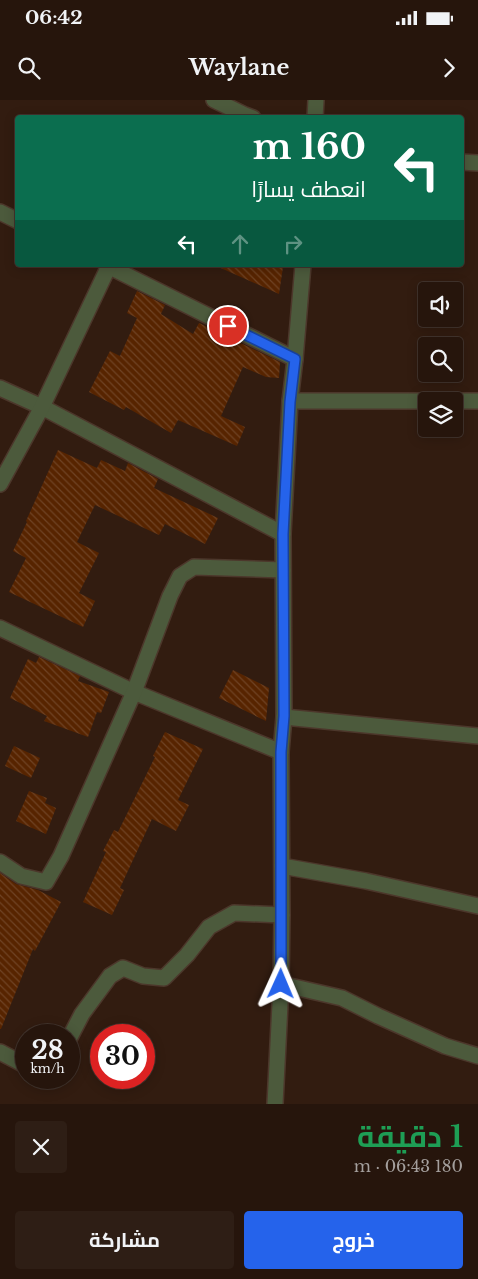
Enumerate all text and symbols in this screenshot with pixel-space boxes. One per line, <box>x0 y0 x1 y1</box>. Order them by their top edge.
text: 06:42 <box>25 6 83 29</box>
icon: search <box>15 54 43 82</box>
text: Waylane <box>189 54 289 81</box>
icon: forward <box>435 54 463 82</box>
text: 160 m <box>253 125 366 168</box>
icon: left <box>384 135 449 200</box>
text: انعطف يسارًا <box>251 176 366 203</box>
icon: left <box>173 230 201 258</box>
icon: ahead <box>226 230 254 258</box>
icon: right <box>279 230 307 258</box>
map controls <box>418 282 463 437</box>
button: sound <box>418 282 463 327</box>
pin <box>207 305 249 347</box>
icon: arrive <box>214 312 242 340</box>
button: search <box>418 337 463 382</box>
button: layers <box>418 392 463 437</box>
position arrow <box>254 957 306 1009</box>
speed limit sign: 30 <box>90 1024 155 1089</box>
text: 28 <box>31 1035 64 1066</box>
text: km/h <box>30 1061 65 1076</box>
text: 1 دقيقة <box>357 1118 463 1155</box>
button: close <box>15 1121 67 1173</box>
text: 180 m · 06:43 <box>354 1156 463 1176</box>
button: مشاركة <box>15 1211 234 1269</box>
button: خروج <box>244 1211 463 1269</box>

